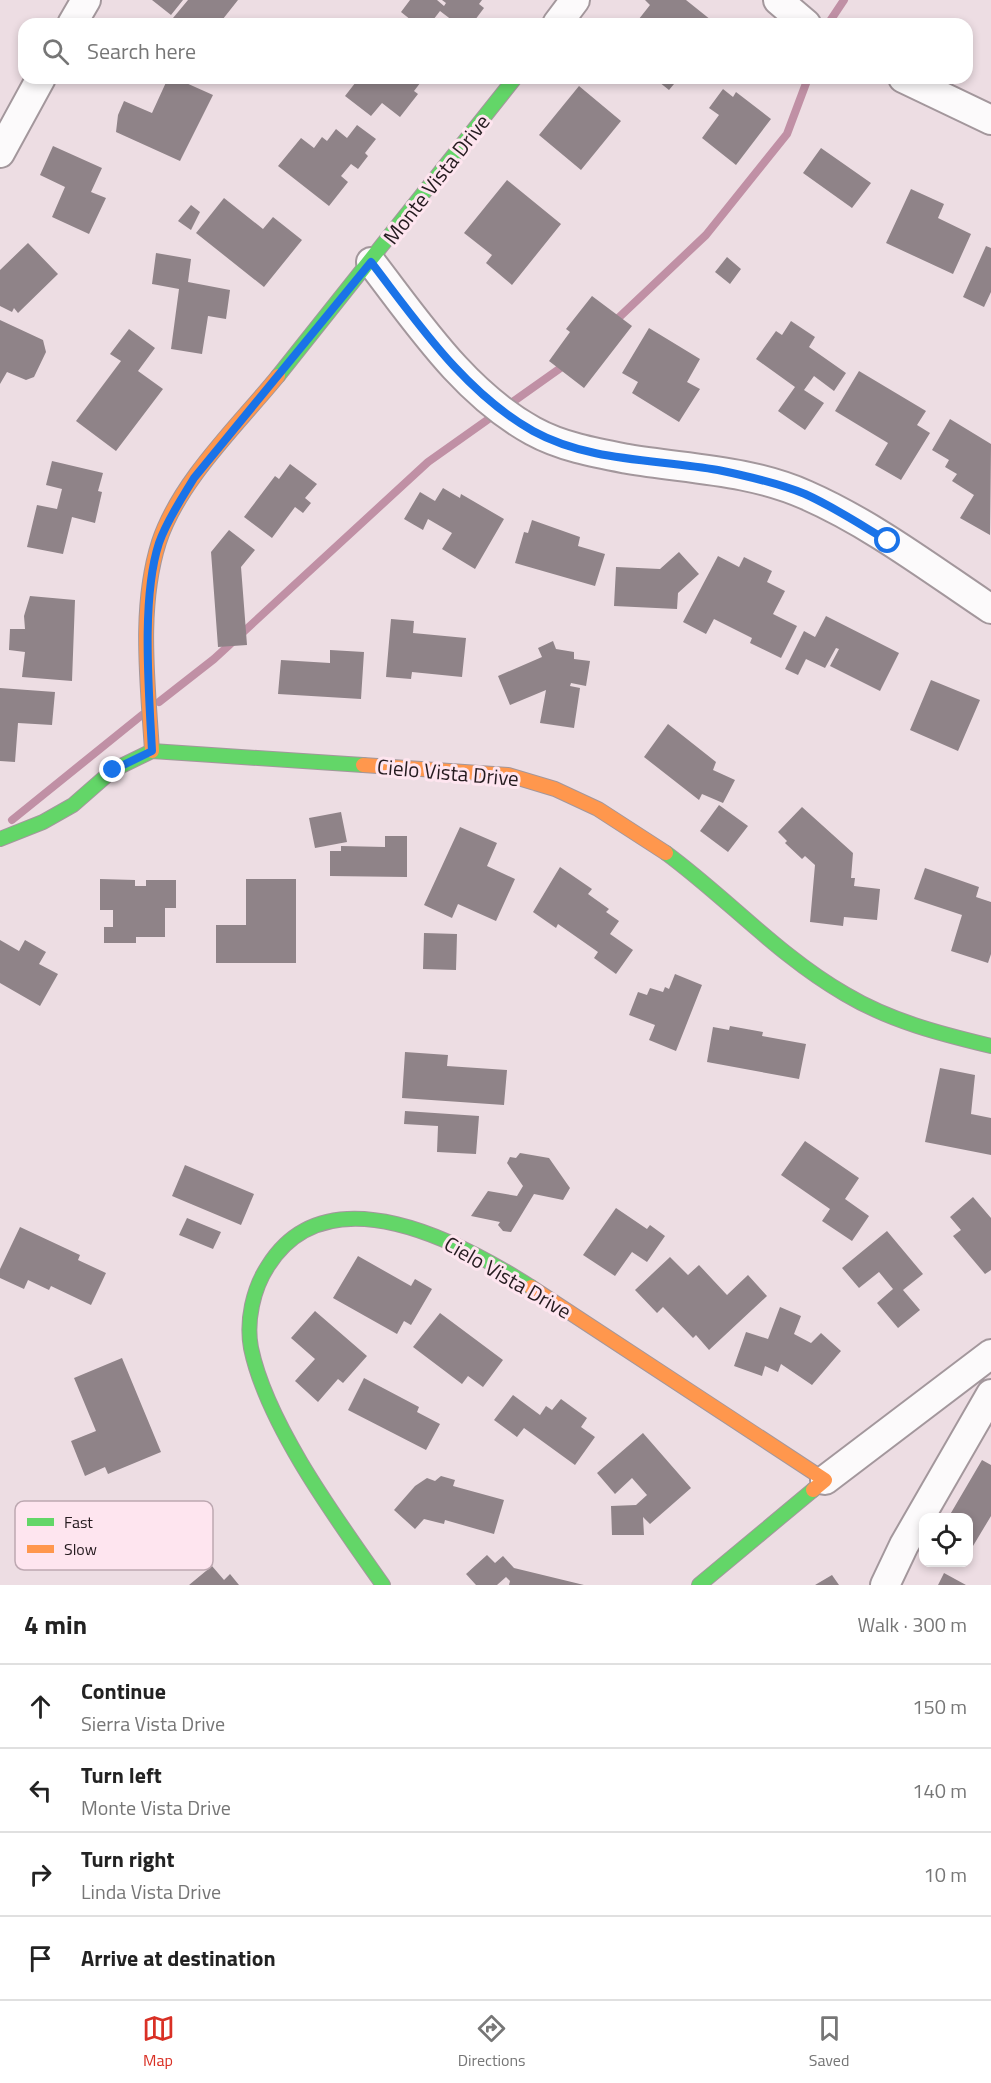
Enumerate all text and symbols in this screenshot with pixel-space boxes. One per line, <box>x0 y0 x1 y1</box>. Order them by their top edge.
search box <box>18 18 973 84</box>
text: Search here <box>87 34 196 68</box>
icon: search <box>39 35 72 68</box>
street label: Monte Vista Drive <box>375 107 497 251</box>
route start <box>874 527 900 553</box>
street label: Cielo Vista Drive <box>376 750 520 794</box>
route end <box>99 756 125 782</box>
street label: Cielo Vista Drive <box>438 1228 578 1326</box>
legend <box>15 1501 213 1570</box>
text: Fast <box>64 1510 93 1534</box>
map controls <box>919 1513 973 1567</box>
button: locate <box>919 1513 973 1567</box>
text: Slow <box>64 1537 97 1561</box>
text: 4 min <box>24 1605 87 1644</box>
text: Walk · 300 m <box>858 1609 967 1640</box>
text: Continue <box>81 1674 166 1708</box>
icon: ahead <box>24 1690 57 1723</box>
text: 150 m <box>912 1691 967 1722</box>
text: Sierra Vista Drive <box>81 1708 225 1739</box>
text: Turn left <box>81 1758 162 1792</box>
icon: left <box>24 1774 57 1807</box>
text: 140 m <box>912 1775 967 1806</box>
text: Monte Vista Drive <box>81 1792 231 1823</box>
text: Turn right <box>81 1842 175 1876</box>
icon: right <box>24 1858 57 1891</box>
text: 10 m <box>923 1859 967 1890</box>
text: Linda Vista Drive <box>81 1876 221 1907</box>
text: Arrive at destination <box>81 1941 276 1975</box>
icon: arrive <box>24 1942 57 1975</box>
tab: Map <box>142 2012 175 2072</box>
tab: Directions <box>458 2012 526 2072</box>
tab: Saved <box>809 2012 849 2072</box>

